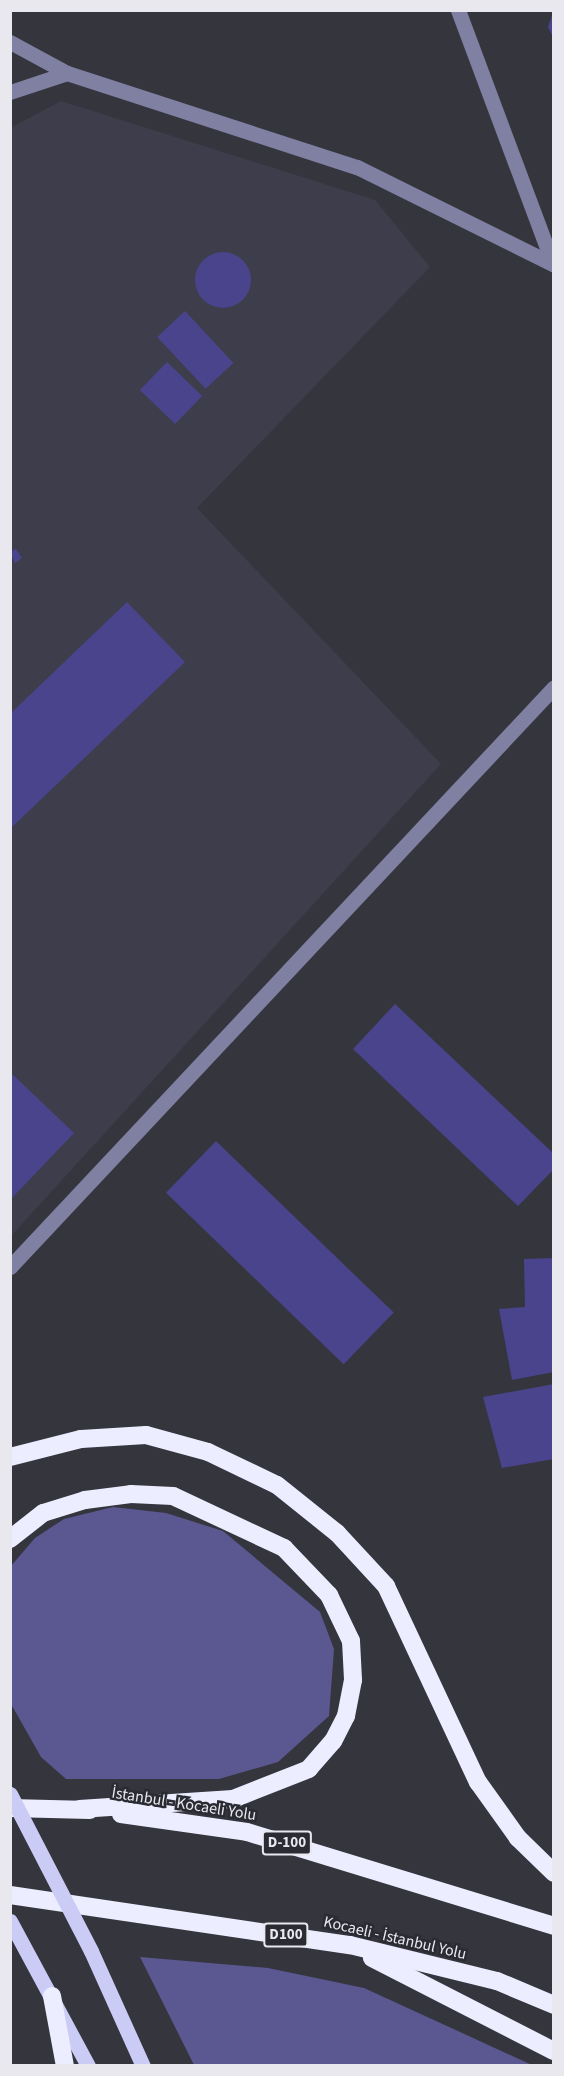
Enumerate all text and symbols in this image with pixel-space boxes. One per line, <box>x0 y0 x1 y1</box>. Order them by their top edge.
street label: İstanbul - Kocaeli Yolu <box>110 1783 258 1825</box>
road number: D-100 <box>262 1831 312 1855</box>
street label: Kocaeli - İstanbul Yolu <box>322 1912 468 1964</box>
road number: D100 <box>262 1923 310 1947</box>

